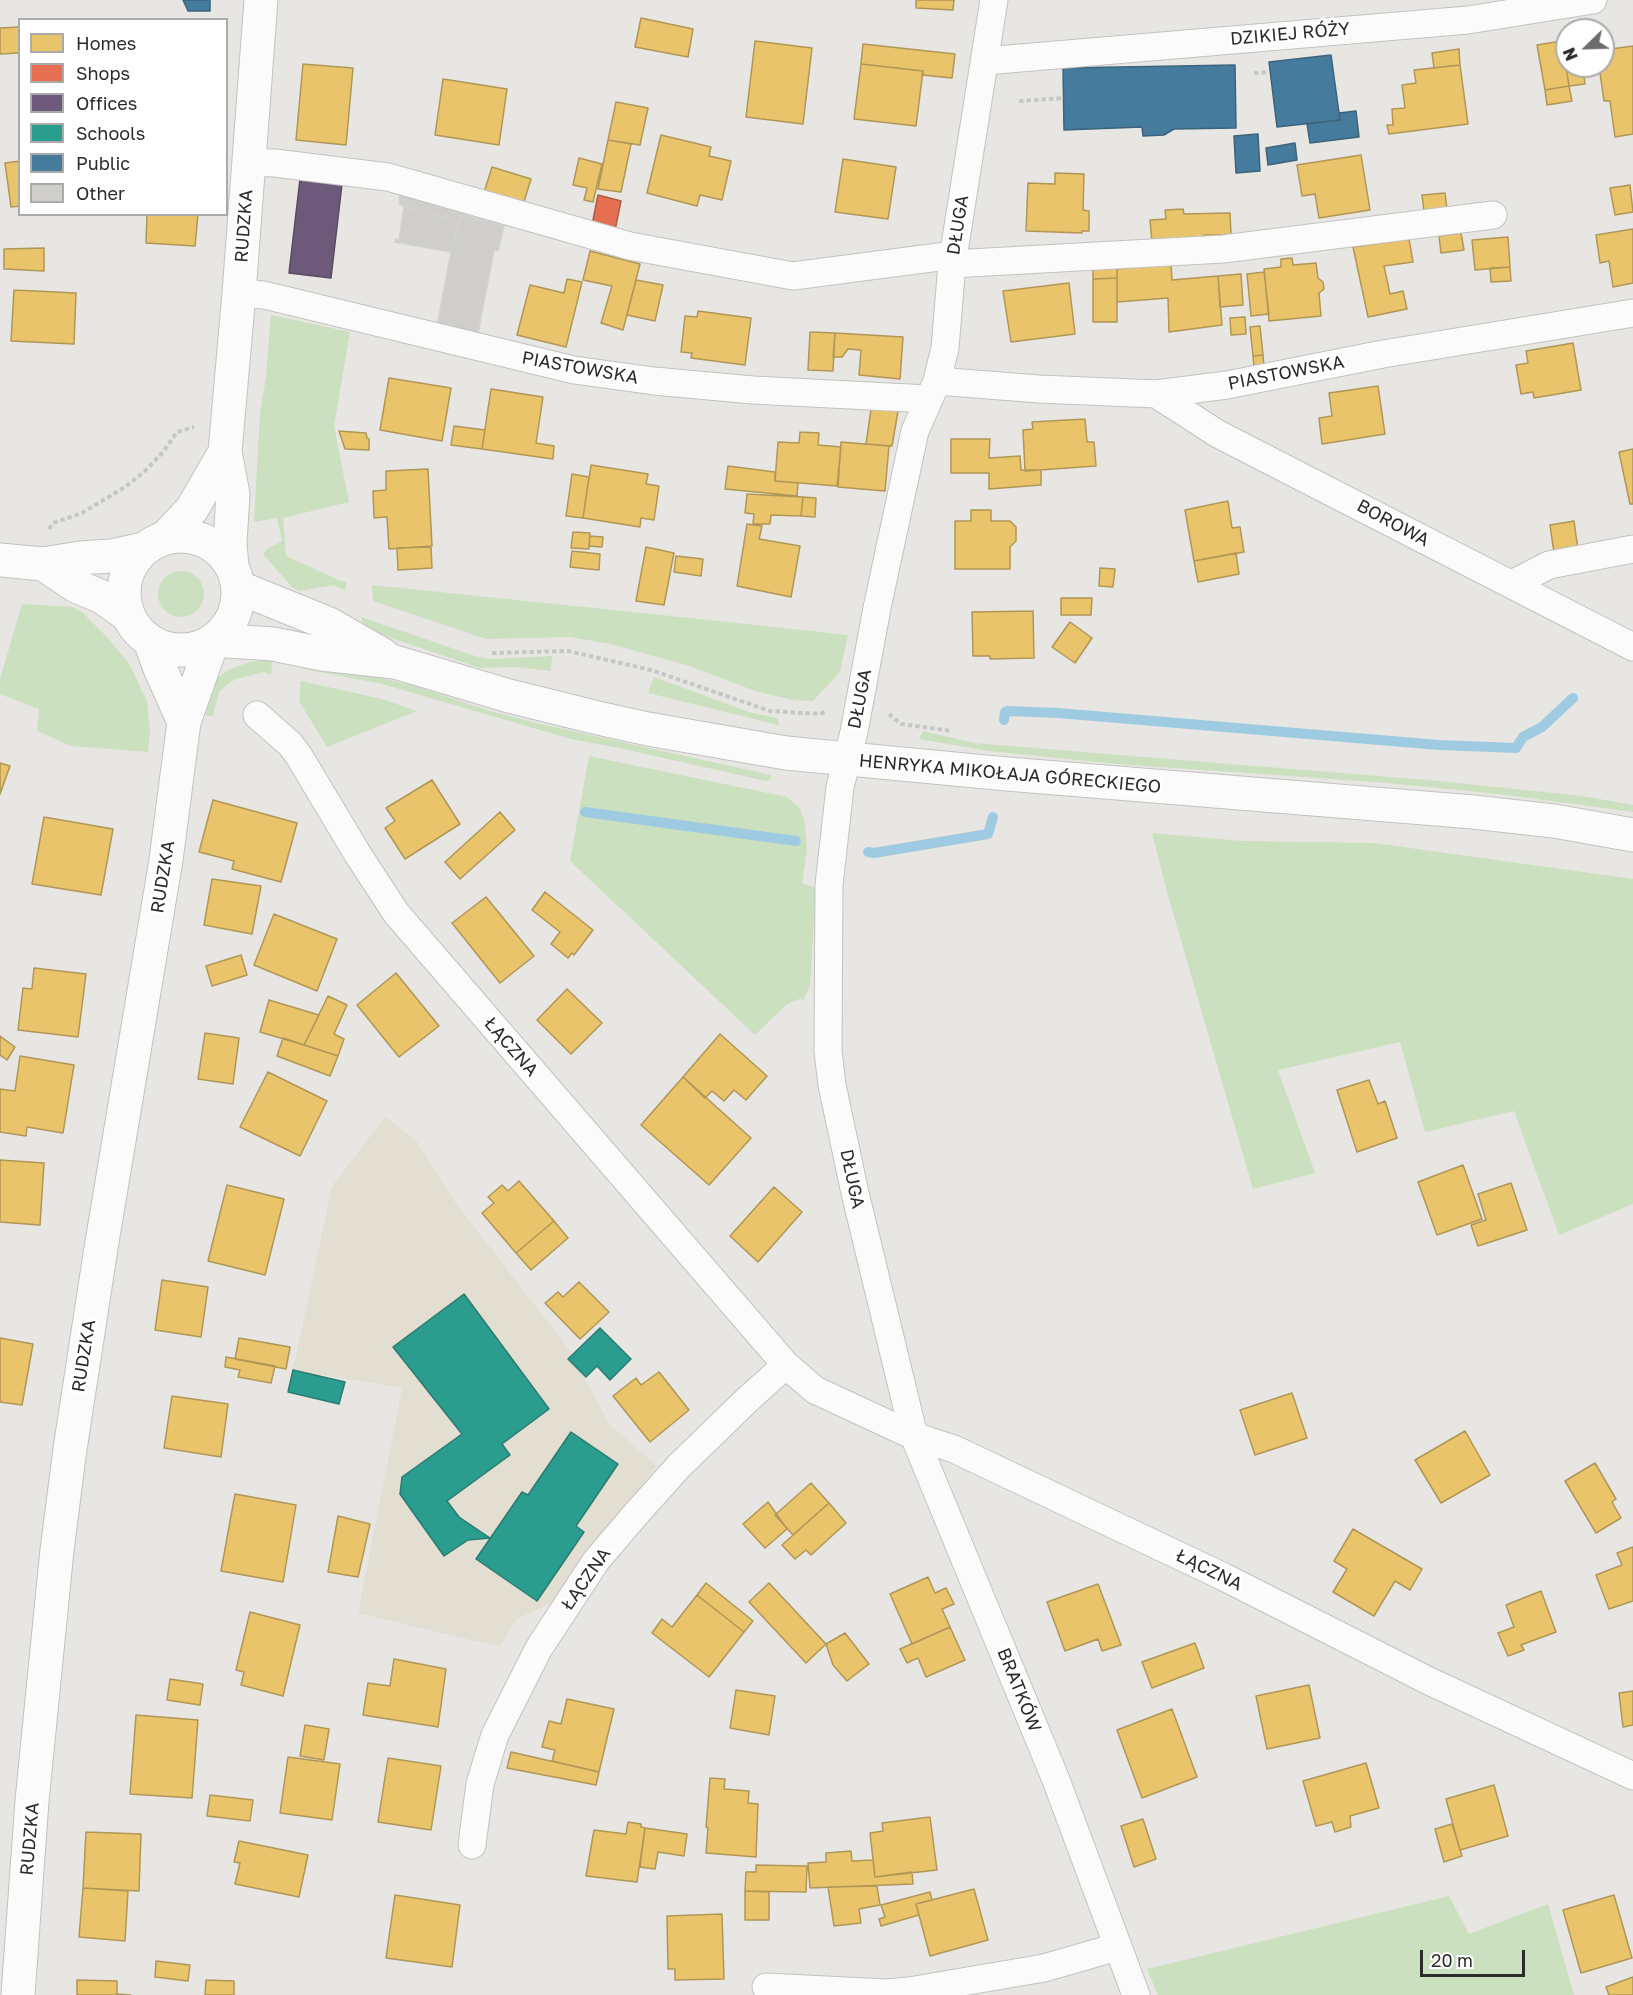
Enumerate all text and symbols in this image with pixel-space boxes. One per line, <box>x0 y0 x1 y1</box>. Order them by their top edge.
legend <box>18 18 228 216</box>
street label: DZIKIEJ RÓŻY <box>1229 18 1351 50</box>
north arrow <box>1555 18 1615 78</box>
text: Homes <box>76 32 136 54</box>
text: N <box>1559 45 1582 64</box>
text: Shops <box>76 62 130 84</box>
text: Offices <box>76 92 137 114</box>
text: Schools <box>76 122 145 144</box>
text: Public <box>76 152 130 174</box>
text: Other <box>76 182 125 204</box>
street label: RUDZKA <box>231 189 257 263</box>
street label: DŁUGA <box>943 194 973 256</box>
street label: PIASTOWSKA <box>520 347 640 389</box>
street label: PIASTOWSKA <box>1226 351 1346 395</box>
street label: BOROWA <box>1353 495 1433 551</box>
street label: DŁUGA <box>844 667 876 731</box>
street label: HENRYKA MIKOŁAJA GÓRECKIEGO <box>858 750 1162 798</box>
street label: RUDZKA <box>147 839 179 915</box>
street label: ŁĄCZNA <box>479 1013 543 1081</box>
street label: DŁUGA <box>835 1147 869 1211</box>
street label: RUDZKA <box>68 1318 100 1394</box>
street label: ŁĄCZNA <box>557 1544 615 1614</box>
street label: ŁĄCZNA <box>1172 1545 1246 1595</box>
street label: BRATKÓW <box>992 1645 1046 1735</box>
street label: RUDZKA <box>16 1802 44 1876</box>
scale bar <box>1423 1938 1528 1976</box>
text: 20 m <box>1431 1949 1473 1971</box>

